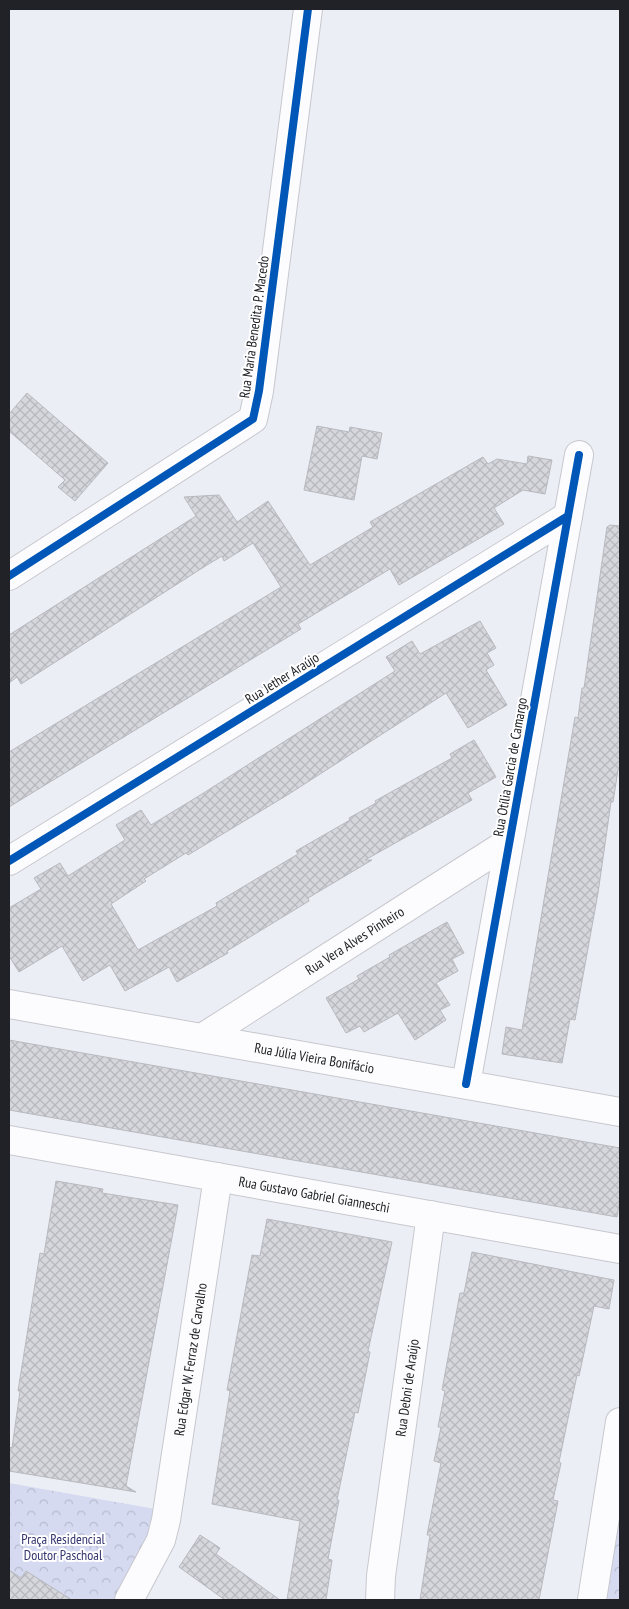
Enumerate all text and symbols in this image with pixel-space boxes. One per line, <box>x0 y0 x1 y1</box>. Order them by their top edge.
street label: Rua Maria Benedita P. Macedo <box>235 255 273 399</box>
street label: Rua Jether Araújo <box>242 648 322 708</box>
street label: Rua Otília Garcia de Camargo <box>489 696 531 838</box>
street label: Rua Vera Alves Pinheiro <box>302 902 407 979</box>
street label: Rua Júlia Vieira Bonifácio <box>253 1039 376 1077</box>
street label: Rua Gustavo Gabriel Gianneschi <box>237 1172 391 1217</box>
street label: Rua Edgar W. Ferraz de Carvalho <box>170 1282 211 1437</box>
street label: Rua Debni de Araújo <box>391 1338 423 1438</box>
park label: Praça Residencial Doutor Paschoal <box>21 1530 105 1564</box>

